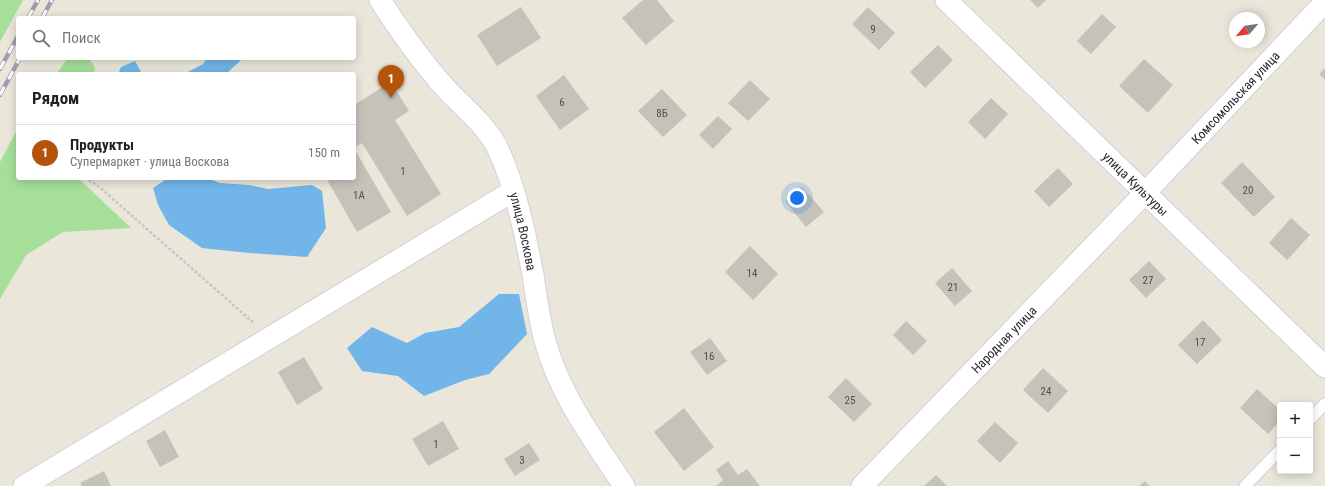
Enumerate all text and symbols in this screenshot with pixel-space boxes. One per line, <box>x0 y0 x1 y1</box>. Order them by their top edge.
north arrow <box>1229 12 1265 48</box>
search box <box>16 16 356 60</box>
house number: 9 <box>870 23 876 36</box>
icon: search <box>30 27 52 49</box>
text: Поиск <box>62 29 101 47</box>
street label: Комсомольская улица <box>1188 48 1282 147</box>
pin: 1 <box>378 65 404 98</box>
text: Рядом <box>32 88 79 108</box>
house number: 6 <box>559 96 565 109</box>
house number: 8Б <box>656 107 668 120</box>
text: Продукты <box>70 136 134 154</box>
text: 1 <box>42 145 48 160</box>
text: 150 m <box>308 145 340 160</box>
street label: улица Культуры <box>1100 149 1172 219</box>
text: Супермаркет · улица Воскова <box>70 154 229 169</box>
house number: 1 <box>400 165 406 178</box>
house number: 20 <box>1243 184 1253 197</box>
your location <box>787 188 807 208</box>
house number: 1А <box>353 189 366 202</box>
street label: улица Воскова <box>507 190 539 272</box>
house number: 14 <box>747 267 758 280</box>
house number: 27 <box>1143 274 1153 287</box>
house number: 21 <box>948 281 958 294</box>
street label: Народная улица <box>968 303 1039 376</box>
house number: 17 <box>1195 336 1205 349</box>
house number: 16 <box>704 350 714 363</box>
house number: 24 <box>1041 385 1052 398</box>
house number: 25 <box>845 394 855 407</box>
map controls <box>1277 402 1313 474</box>
button: + <box>1277 402 1313 438</box>
house number: 1 <box>433 438 439 451</box>
button: − <box>1277 438 1313 474</box>
house number: 3 <box>519 454 525 467</box>

